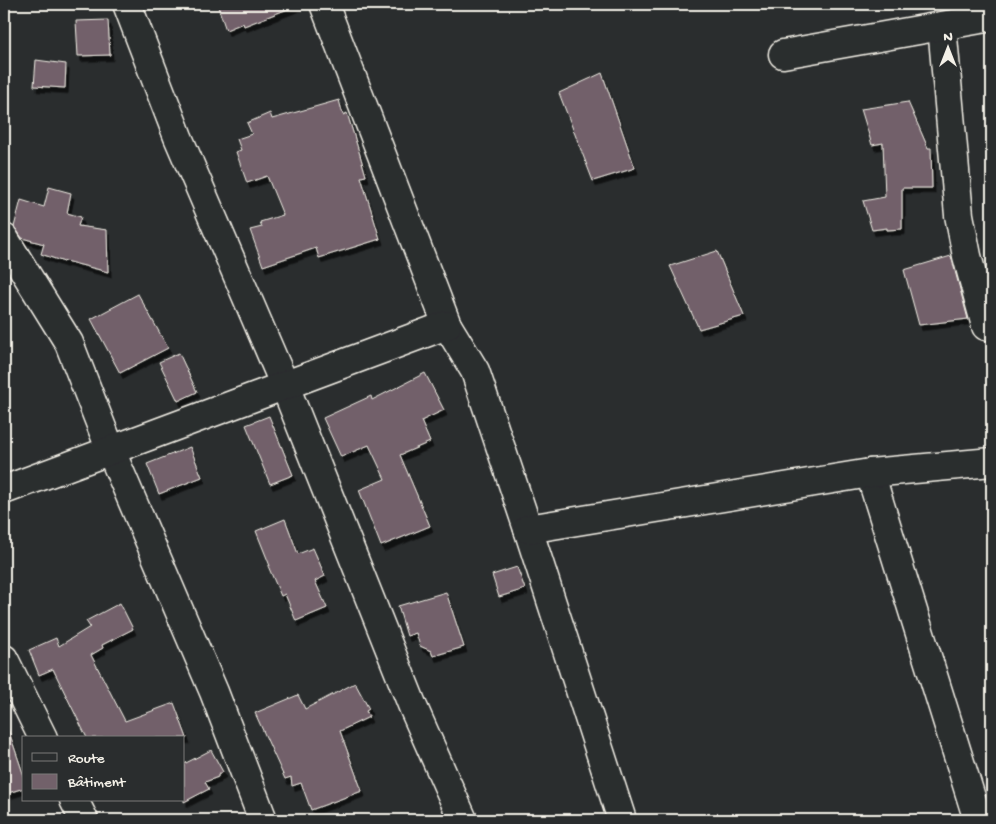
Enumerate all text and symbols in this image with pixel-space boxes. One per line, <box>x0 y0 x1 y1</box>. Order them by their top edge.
north arrow <box>924 22 974 72</box>
text: N <box>943 29 953 46</box>
legend <box>22 736 185 802</box>
text: Route <box>68 750 105 768</box>
text: Bâtiment <box>67 774 127 792</box>

